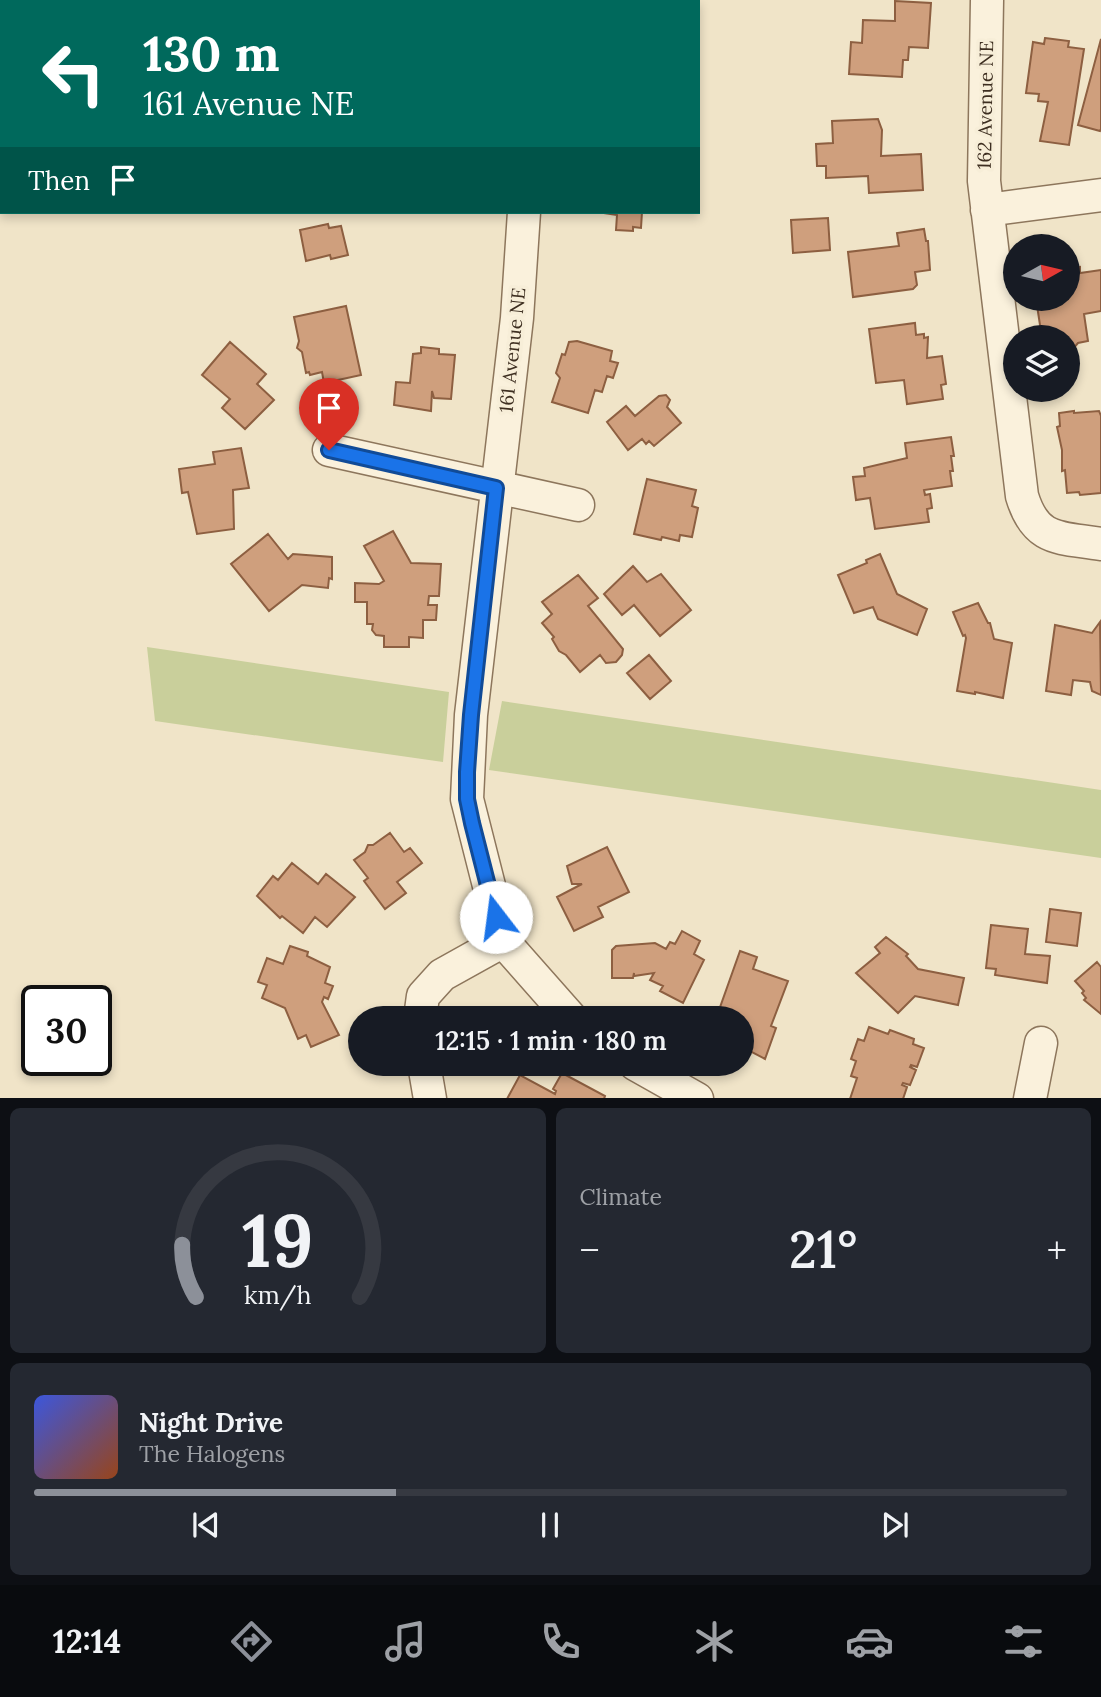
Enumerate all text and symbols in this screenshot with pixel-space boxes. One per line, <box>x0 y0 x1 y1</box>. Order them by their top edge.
text: 130 m <box>143 22 279 84</box>
icon: left <box>28 28 119 119</box>
street label: 162 Avenue NE <box>972 40 998 170</box>
text: 161 Avenue NE <box>143 83 355 124</box>
icon: arrive <box>104 161 142 199</box>
text: Then <box>28 164 90 197</box>
north arrow <box>1003 234 1080 312</box>
map controls <box>1003 234 1080 402</box>
street label: 161 Avenue NE <box>494 286 530 414</box>
button: layers <box>1003 325 1080 402</box>
pin <box>299 378 359 450</box>
icon: arrive <box>310 389 348 427</box>
position arrow <box>459 880 533 954</box>
speed limit sign: 30 <box>21 985 112 1076</box>
text: 12:15 · 1 min · 180 m <box>435 1024 667 1057</box>
text: Climate <box>580 1182 662 1211</box>
text: 19 <box>242 1194 314 1287</box>
text: 21° <box>789 1216 857 1282</box>
text: − <box>580 1226 600 1274</box>
text: + <box>1047 1226 1067 1274</box>
text: km/h <box>244 1278 312 1310</box>
text: Night Drive <box>139 1406 283 1439</box>
text: The Halogens <box>139 1439 285 1468</box>
icon: previous <box>187 1506 225 1544</box>
icon: pause <box>531 1506 569 1544</box>
icon: next <box>876 1506 914 1544</box>
icon: directions <box>227 1617 276 1666</box>
icon: music <box>381 1617 430 1666</box>
icon: phone <box>536 1617 585 1666</box>
icon: climate <box>690 1617 739 1666</box>
icon: car <box>845 1617 894 1666</box>
icon: filters <box>999 1617 1048 1666</box>
text: 12:14 <box>53 1621 121 1662</box>

